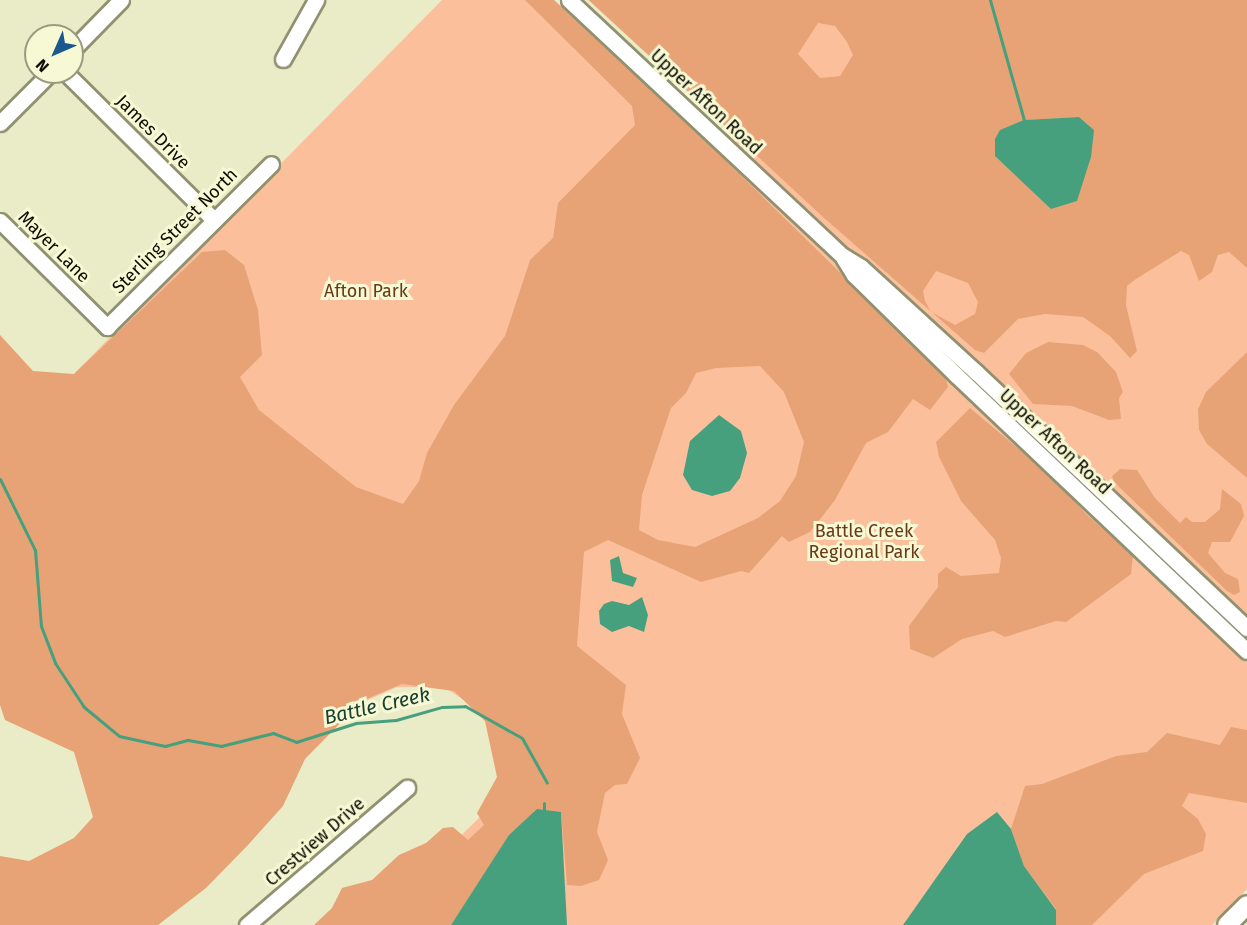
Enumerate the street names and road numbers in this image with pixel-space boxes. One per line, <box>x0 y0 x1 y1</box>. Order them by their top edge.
street label: Upper Afton Road <box>646 45 766 159</box>
street label: James Drive <box>111 90 195 174</box>
street label: Sterling Street North <box>108 164 242 298</box>
street label: Mayer Lane <box>14 207 94 287</box>
street label: Upper Afton Road <box>995 385 1115 499</box>
street label: Crestview Drive <box>261 793 369 891</box>

